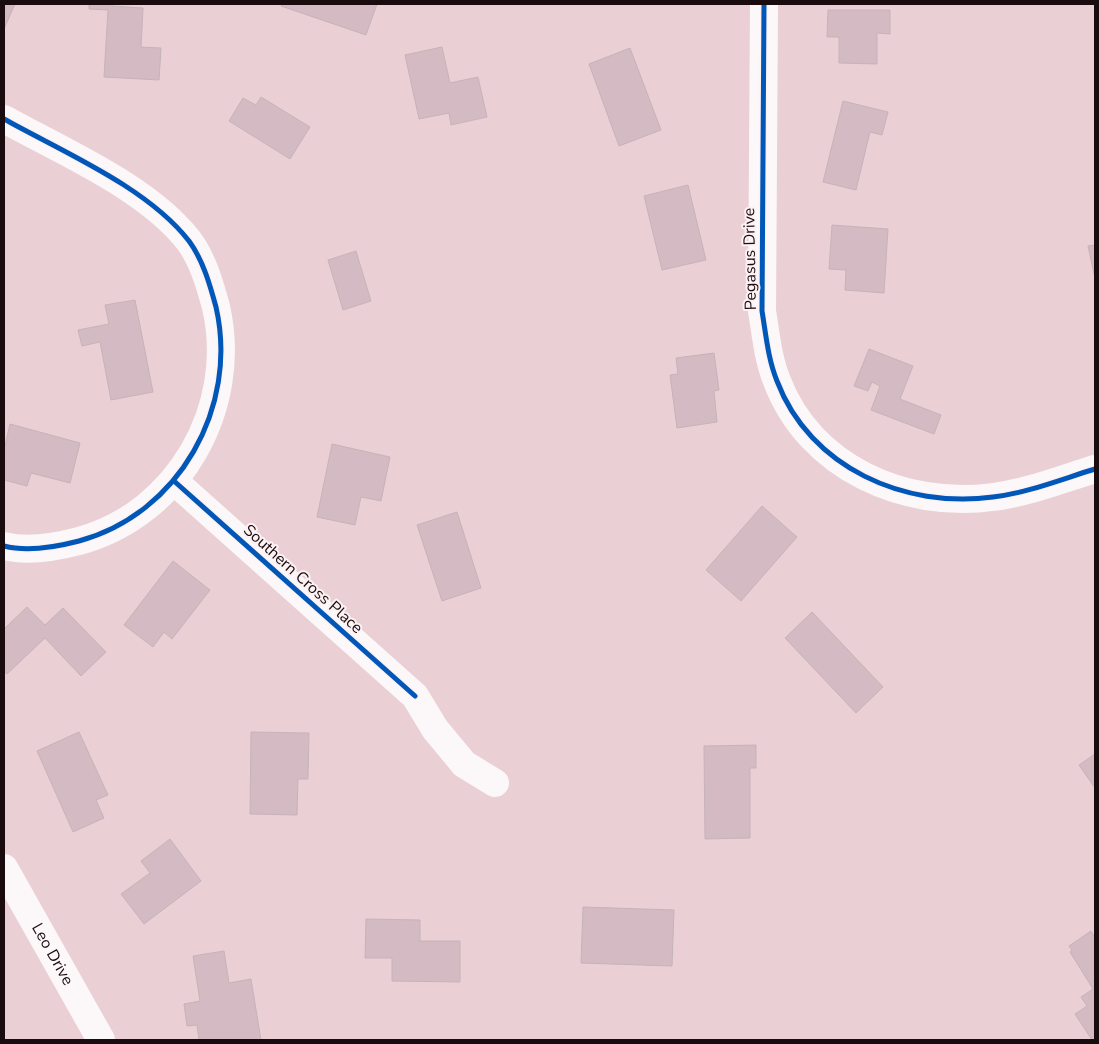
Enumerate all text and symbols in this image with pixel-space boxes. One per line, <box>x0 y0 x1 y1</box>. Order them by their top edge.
street label: Pegasus Drive <box>738 208 762 310</box>
street label: Southern Cross Place <box>239 519 367 639</box>
street label: Leo Drive <box>26 919 79 989</box>

